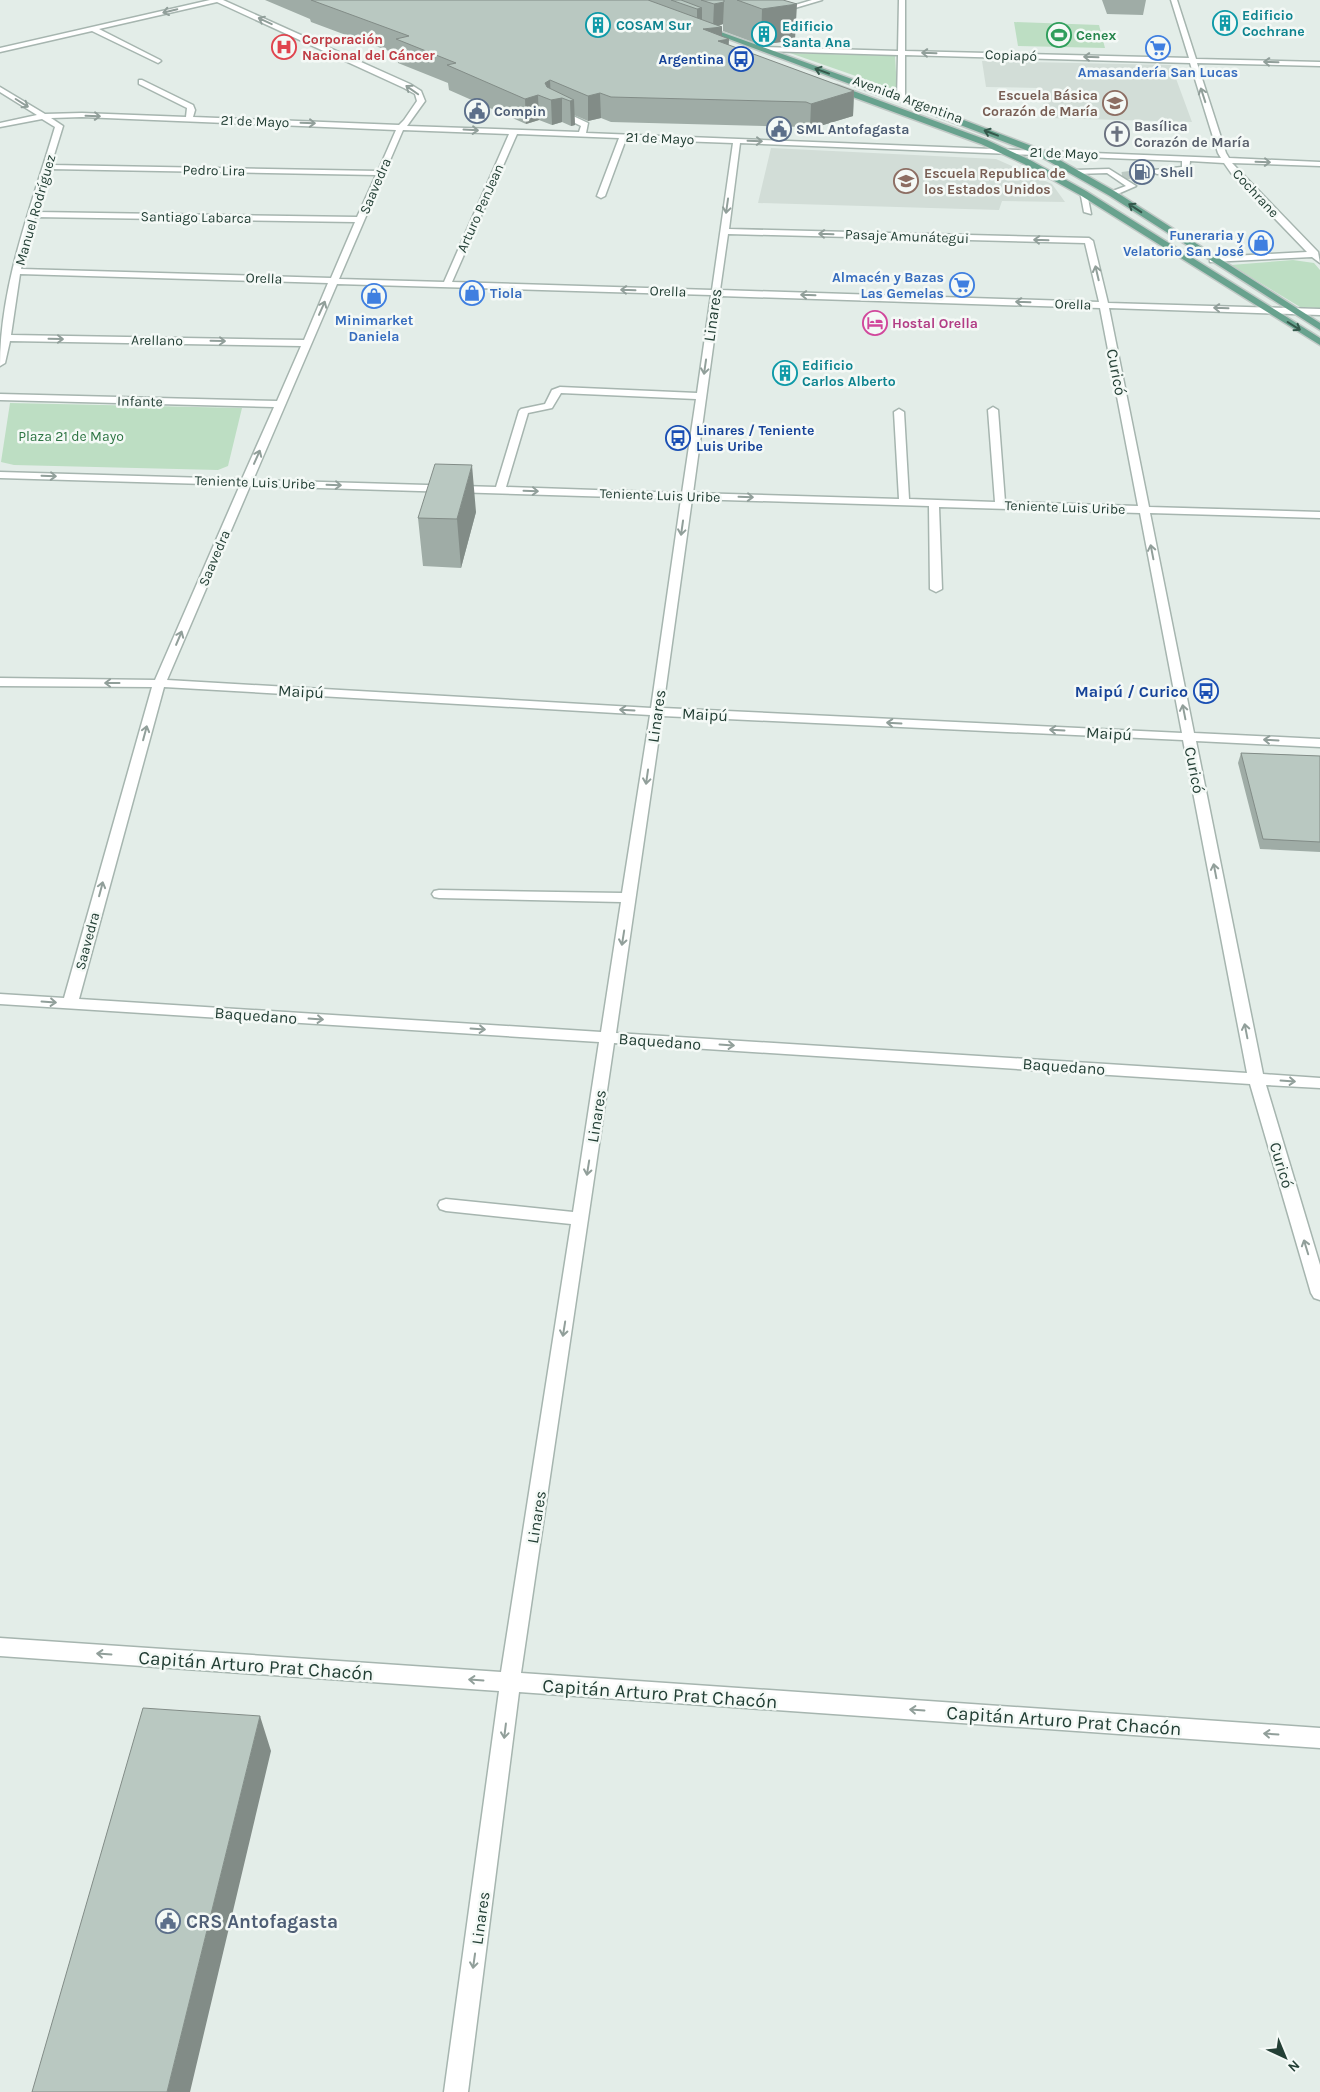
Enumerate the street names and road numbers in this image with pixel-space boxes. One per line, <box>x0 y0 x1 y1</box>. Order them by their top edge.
street label: Copiapó <box>985 46 1037 65</box>
street label: Avenida Argentina <box>850 72 965 127</box>
street label: 21 de Mayo <box>220 112 290 131</box>
street label: 21 de Mayo <box>625 129 695 148</box>
street label: 21 de Mayo <box>1029 144 1099 163</box>
street label: Manuel Rodríguez <box>11 153 59 268</box>
street label: Saavedra <box>356 156 395 217</box>
street label: Pedro Lira <box>182 161 246 180</box>
street label: Arturo PenJean <box>453 161 508 255</box>
street label: Cochrane <box>1229 165 1282 221</box>
street label: Santiago Labarca <box>140 208 252 227</box>
street label: Pasaje Amunátegui <box>845 226 969 247</box>
street label: Orella <box>245 269 283 288</box>
street label: Orella <box>649 282 687 301</box>
street label: Linares <box>699 287 726 343</box>
street label: Orella <box>1054 295 1092 314</box>
street label: Arellano <box>131 332 183 349</box>
street label: Curicó <box>1103 347 1130 397</box>
street label: Infante <box>117 393 163 410</box>
street label: Teniente Luis Uribe <box>194 472 316 493</box>
street label: Teniente Luis Uribe <box>599 485 721 506</box>
street label: Teniente Luis Uribe <box>1004 497 1126 518</box>
street label: Saavedra <box>195 528 234 589</box>
street label: Maipú <box>277 681 325 702</box>
street label: Linares <box>643 688 670 744</box>
street label: Maipú <box>681 704 729 725</box>
street label: Maipú <box>1085 723 1133 744</box>
street label: Curicó <box>1181 745 1208 795</box>
street label: Saavedra <box>72 910 103 972</box>
street label: Baquedano <box>214 1003 298 1028</box>
street label: Baquedano <box>618 1029 702 1054</box>
street label: Baquedano <box>1022 1054 1106 1079</box>
street label: Linares <box>583 1088 610 1144</box>
street label: Curicó <box>1266 1140 1297 1190</box>
street label: Linares <box>523 1489 550 1545</box>
street label: Capitán Arturo Prat Chacón <box>138 1647 374 1685</box>
street label: Capitán Arturo Prat Chacón <box>542 1675 778 1713</box>
street label: Capitán Arturo Prat Chacón <box>946 1702 1182 1740</box>
street label: Linares <box>467 1890 494 1946</box>

